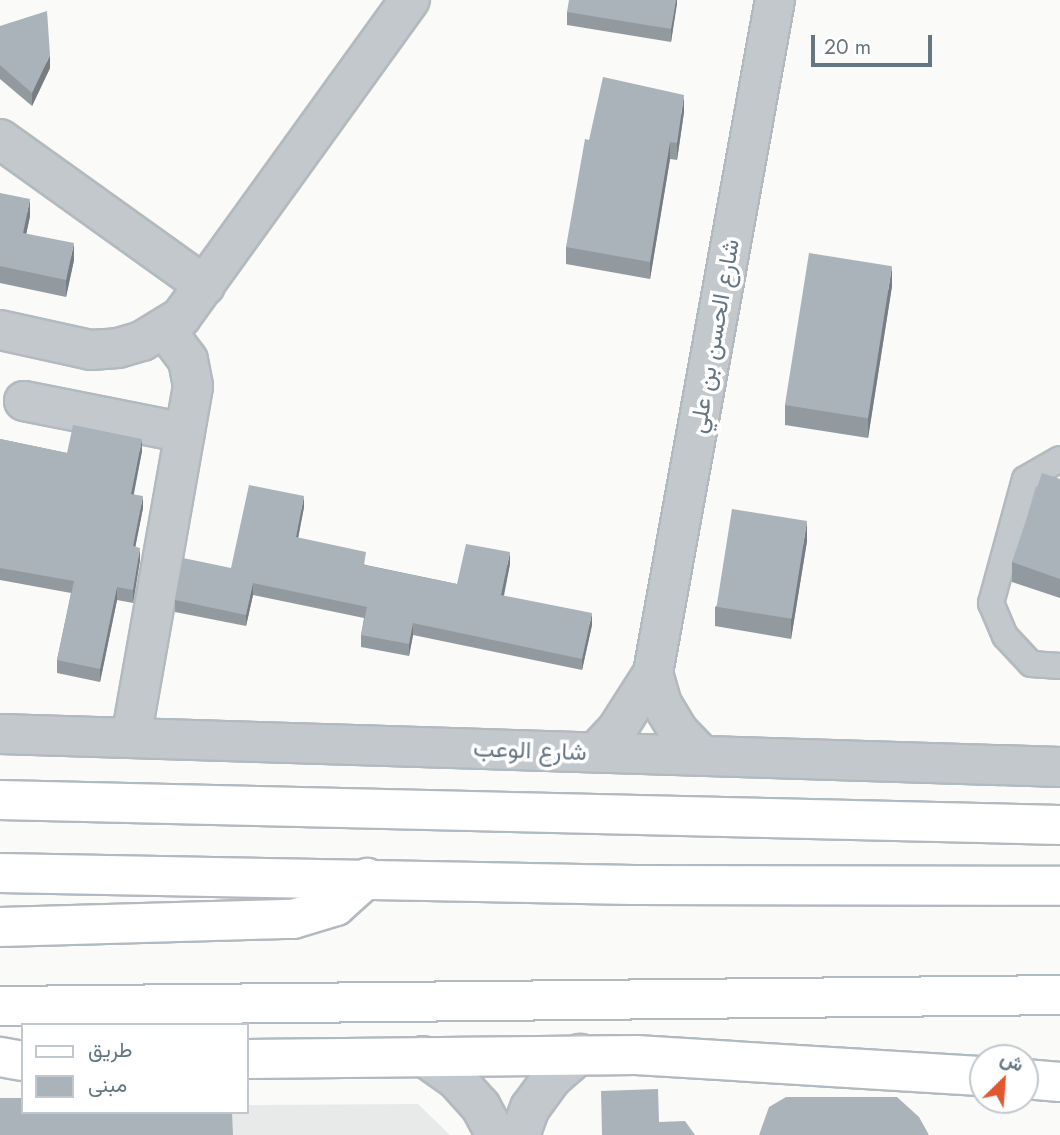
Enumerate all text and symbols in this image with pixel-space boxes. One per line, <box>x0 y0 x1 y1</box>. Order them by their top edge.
scale bar <box>815 21 936 65</box>
text: 20 m <box>824 32 871 62</box>
street label: شارع الحسن بن علي <box>683 237 745 435</box>
street label: شارع الوعب <box>473 734 587 766</box>
legend <box>21 1023 248 1114</box>
text: طريق <box>88 1035 133 1065</box>
north arrow <box>969 1044 1039 1114</box>
text: ش <box>996 1044 1028 1078</box>
text: مبنى <box>88 1070 127 1100</box>

